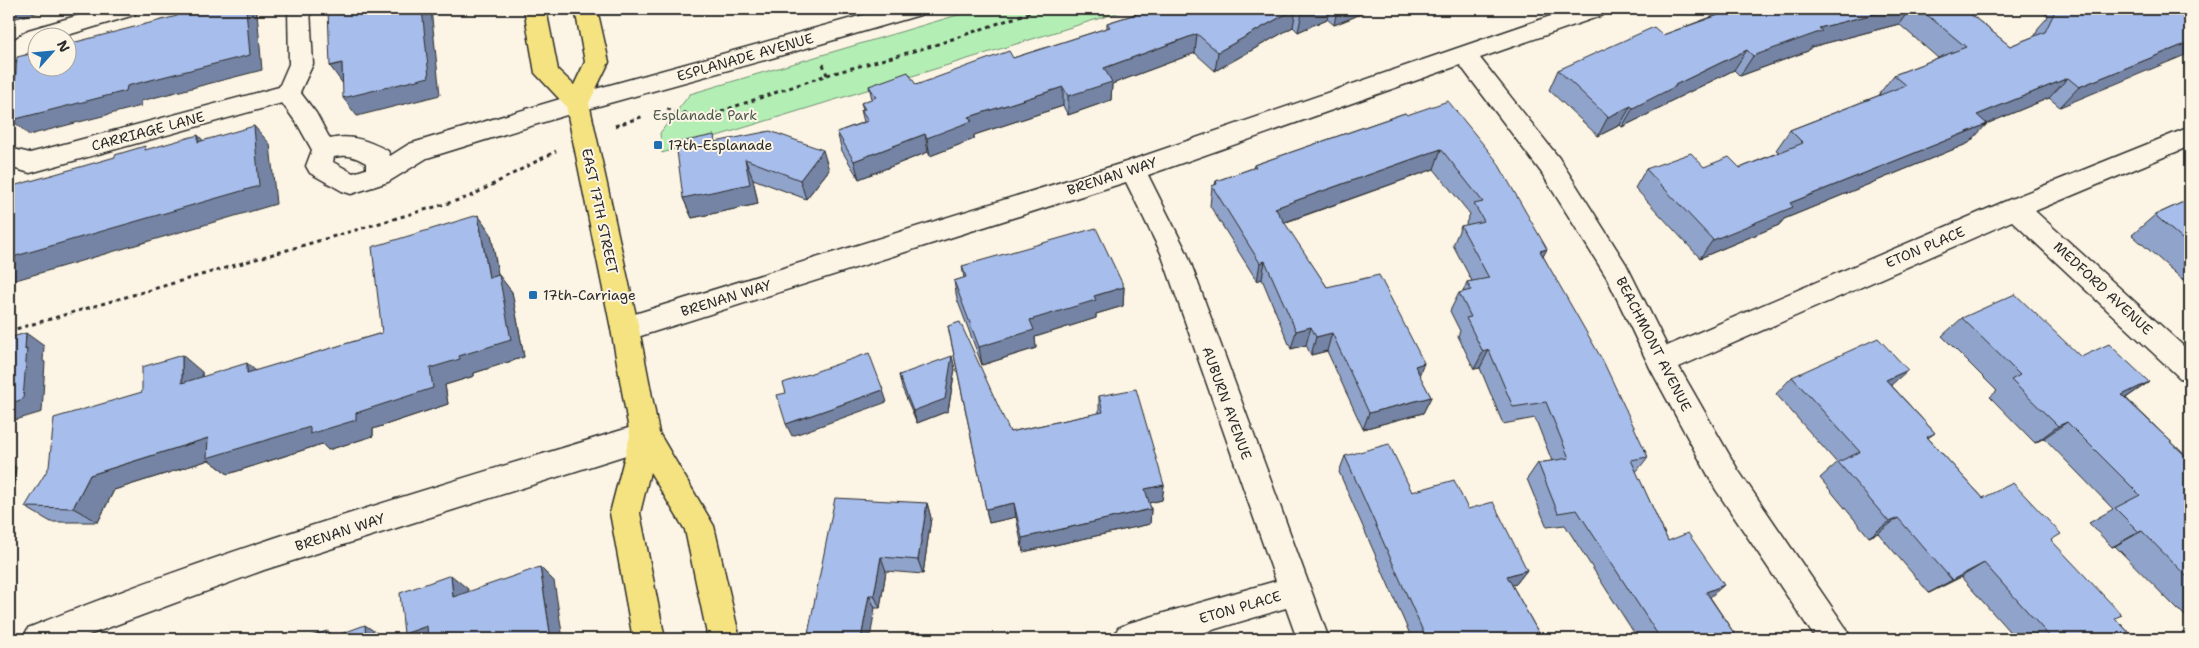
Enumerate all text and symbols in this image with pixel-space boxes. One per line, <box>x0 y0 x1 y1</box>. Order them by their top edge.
north arrow <box>28 28 78 78</box>
street label: ESPLANADE AVENUE <box>675 29 816 85</box>
text: N <box>53 37 74 55</box>
park label: Esplanade Park <box>653 106 757 124</box>
street label: CARRIAGE LANE <box>89 107 207 155</box>
place label: 17th-Esplanade <box>668 136 773 154</box>
marker: 17th-Esplanade <box>652 139 664 151</box>
street label: EAST 17TH STREET <box>578 146 622 276</box>
street label: BRENAN WAY <box>1065 153 1160 199</box>
street label: ETON PLACE <box>1883 222 1968 272</box>
street label: MEDFORD AVENUE <box>2050 237 2157 339</box>
street label: BEACHMONT AVENUE <box>1612 274 1696 415</box>
street label: BRENAN WAY <box>679 276 774 320</box>
place label: 17th-Carriage <box>543 286 636 304</box>
marker: 17th-Carriage <box>527 289 539 301</box>
street label: AUBURN AVENUE <box>1198 344 1256 462</box>
street label: BRENAN WAY <box>293 509 388 555</box>
street label: ETON PLACE <box>1197 587 1283 627</box>

